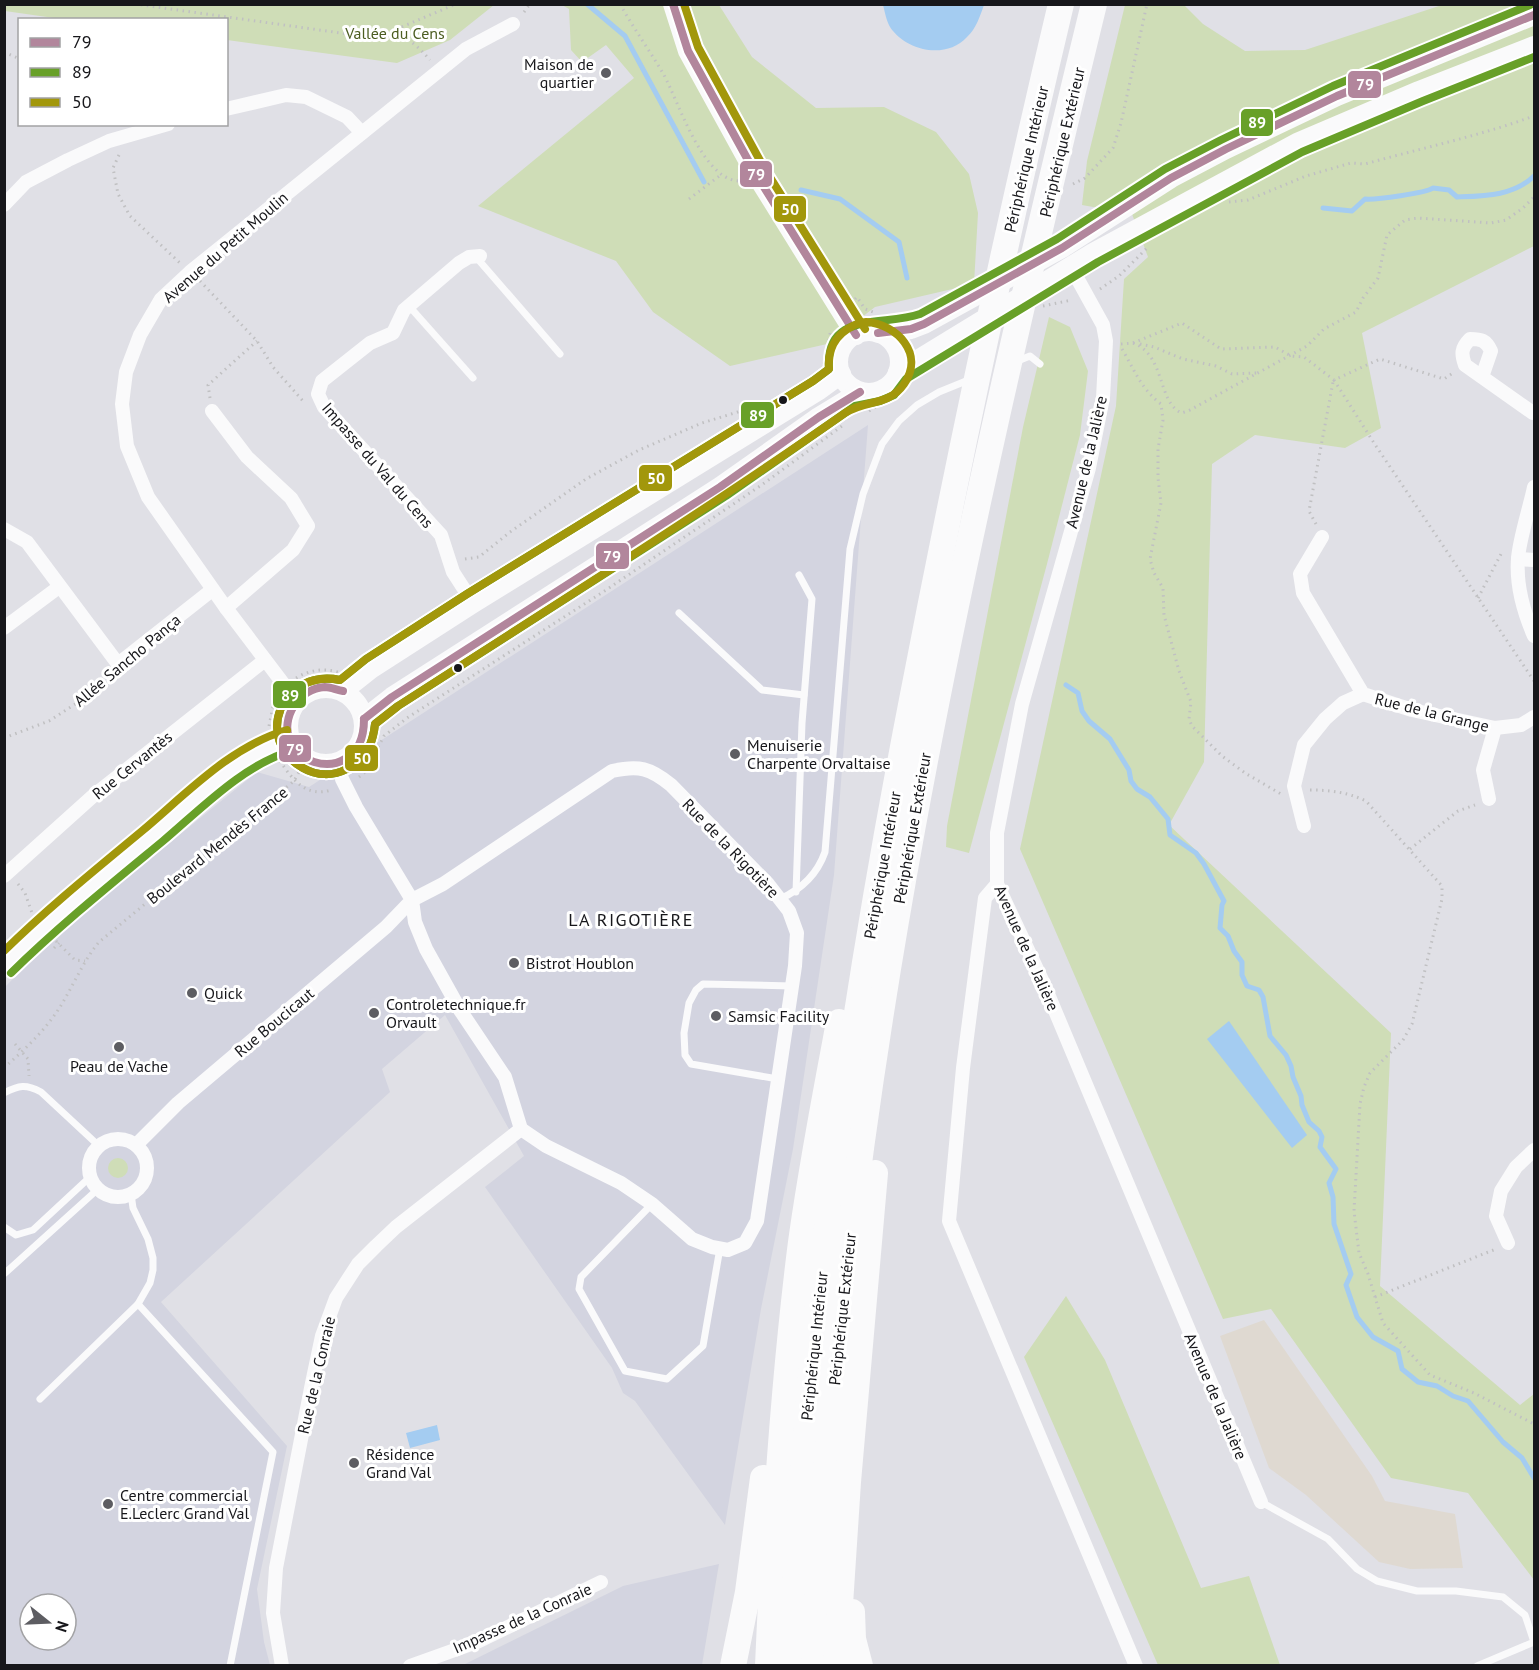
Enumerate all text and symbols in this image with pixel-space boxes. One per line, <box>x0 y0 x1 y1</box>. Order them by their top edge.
legend <box>18 18 228 126</box>
park label: Vallée du Cens <box>344 23 445 43</box>
text: 79 <box>72 30 92 53</box>
place label: Maison de quartier <box>524 54 595 92</box>
text: 89 <box>72 60 92 83</box>
street label: Périphérique Extérieur <box>1035 65 1089 219</box>
marker: Maison de quartier <box>599 66 613 80</box>
line badge: 79 <box>1347 70 1382 99</box>
text: 79 <box>1356 74 1374 94</box>
street label: Périphérique Intérieur <box>999 83 1053 234</box>
text: 50 <box>72 90 92 113</box>
line badge: 89 <box>1240 108 1274 137</box>
text: 89 <box>1248 112 1266 132</box>
line badge: 79 <box>739 160 773 188</box>
text: 79 <box>747 164 765 184</box>
street label: Avenue du Petit Moulin <box>158 187 292 307</box>
line badge: 50 <box>773 195 807 223</box>
text: 50 <box>781 199 799 219</box>
unlabelled marker <box>777 394 789 406</box>
street label: Avenue de la Jalière <box>1061 394 1111 530</box>
street label: Impasse du Val du Cens <box>318 398 438 532</box>
line badge: 89 <box>740 401 775 429</box>
text: 89 <box>749 405 767 425</box>
line badge: 50 <box>638 464 673 492</box>
text: 50 <box>647 468 665 488</box>
line badge: 79 <box>595 542 630 570</box>
text: 79 <box>603 546 621 566</box>
street label: Allée Sancho Pança <box>70 610 184 710</box>
unlabelled marker <box>452 662 464 674</box>
line badge: 89 <box>272 680 307 709</box>
text: 89 <box>281 685 299 705</box>
street label: Rue de la Grange <box>1373 688 1491 736</box>
street label: Rue Cervantès <box>88 727 176 803</box>
line badge: 79 <box>278 734 312 763</box>
place label: Menuiserie Charpente Orvaltaise <box>747 735 891 773</box>
text: 79 <box>286 739 304 759</box>
line badge: 50 <box>344 744 379 772</box>
marker: Menuiserie Charpente Orvaltaise <box>728 747 742 761</box>
text: 50 <box>353 748 371 768</box>
street label: Périphérique Extérieur <box>889 750 935 905</box>
street label: Boulevard Mendès France <box>142 782 292 908</box>
street label: Périphérique Intérieur <box>859 789 905 941</box>
street label: Rue de la Rigotière <box>678 794 784 902</box>
street label: Avenue de la Jalière <box>990 882 1064 1014</box>
district label: LA RIGOTIÈRE <box>568 908 694 931</box>
place label: Bistrot Houblon <box>526 953 634 973</box>
marker: Bistrot Houblon <box>507 956 521 970</box>
place label: Quick <box>204 983 243 1003</box>
street label: Rue Boucicaut <box>230 983 318 1061</box>
marker: Quick <box>185 986 199 1000</box>
place label: Controletechnique.fr Orvault <box>386 994 526 1032</box>
marker: Controletechnique.fr Orvault <box>367 1006 381 1020</box>
place label: Samsic Facility <box>728 1006 830 1026</box>
marker: Samsic Facility <box>709 1009 723 1023</box>
marker: Peau de Vache <box>112 1040 126 1054</box>
place label: Peau de Vache <box>70 1056 168 1076</box>
street label: Périphérique Extérieur <box>824 1231 860 1386</box>
street label: Périphérique Intérieur <box>796 1270 832 1422</box>
street label: Rue de la Conraie <box>293 1314 339 1436</box>
street label: Avenue de la Jalière <box>1180 1330 1252 1462</box>
place label: Résidence Grand Val <box>366 1444 434 1482</box>
marker: Résidence Grand Val <box>347 1456 361 1470</box>
place label: Centre commercial E.Leclerc Grand Val <box>120 1485 249 1523</box>
marker: Centre commercial E.Leclerc Grand Val <box>101 1497 115 1511</box>
street label: Impasse de la Conraie <box>450 1578 594 1658</box>
north arrow <box>18 1592 78 1652</box>
text: N <box>51 1619 73 1635</box>

